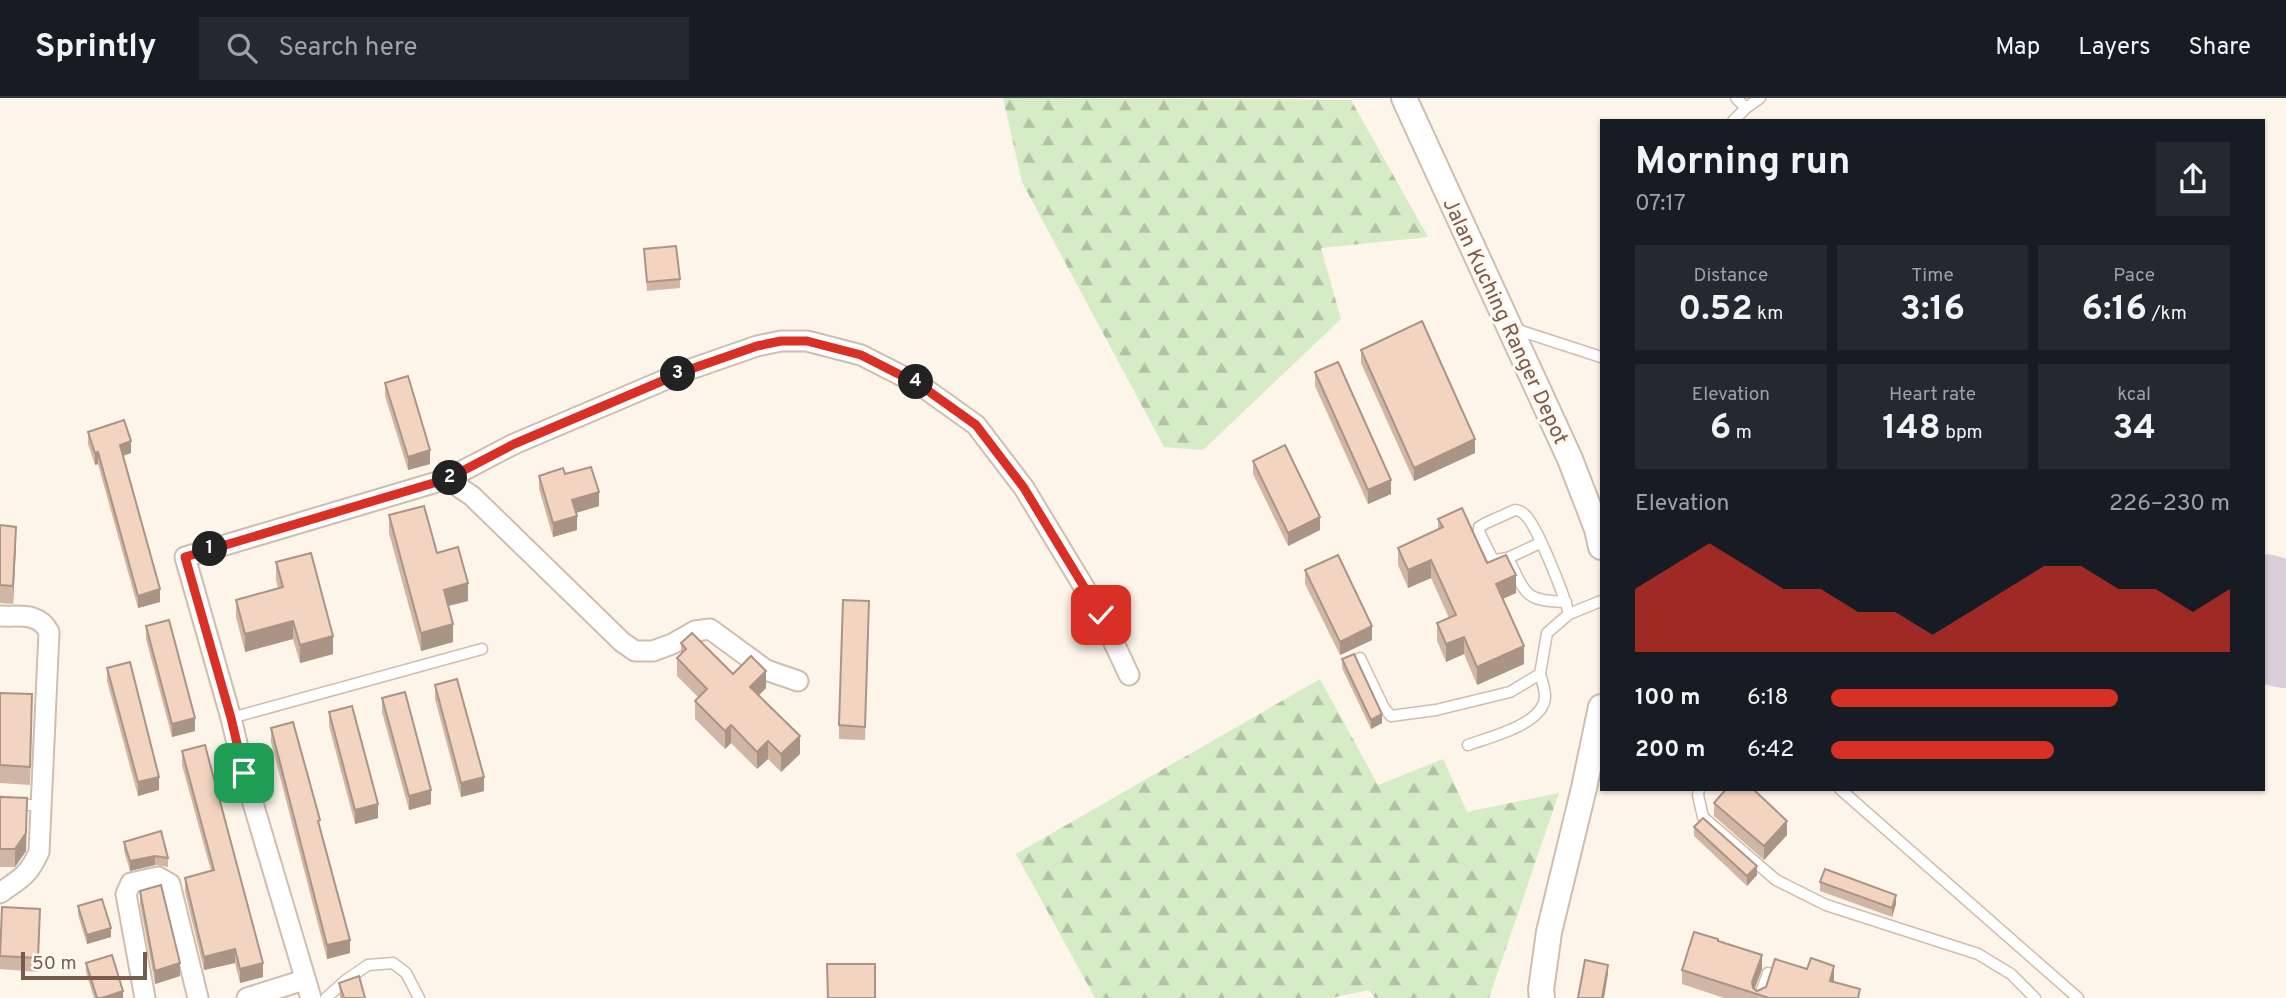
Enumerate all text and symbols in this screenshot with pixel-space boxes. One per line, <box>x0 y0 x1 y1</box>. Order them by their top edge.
search box <box>199 17 689 80</box>
text: Sprintly <box>35 27 157 69</box>
icon: search <box>223 29 261 67</box>
text: Search here <box>279 32 418 65</box>
text: Map <box>1995 33 2040 63</box>
text: Layers <box>2078 33 2150 63</box>
text: Share <box>2188 33 2251 63</box>
text: Morning run <box>1635 139 1851 188</box>
button: share <box>2156 142 2230 216</box>
text: 07:17 <box>1635 190 1686 219</box>
street label: Jalan Kuching Ranger Depot <box>1436 194 1574 449</box>
text: Distance <box>1694 264 1768 288</box>
text: Time <box>1911 264 1954 288</box>
text: Pace <box>2113 264 2155 288</box>
text: 0.52 <box>1678 288 1753 332</box>
text: 3:16 <box>1900 288 1965 332</box>
text: 6:16 <box>2081 288 2147 332</box>
text: km <box>1753 302 1783 326</box>
text: /km <box>2147 302 2187 326</box>
pin: 3 <box>660 356 696 392</box>
text: 3 <box>672 361 683 385</box>
pin: 4 <box>898 364 934 400</box>
text: 4 <box>909 369 922 393</box>
text: Elevation <box>1692 383 1770 407</box>
text: Heart rate <box>1889 383 1976 407</box>
text: kcal <box>2117 383 2151 407</box>
text: 6 <box>1710 407 1731 451</box>
text: 148 <box>1882 407 1941 451</box>
text: 34 <box>2112 407 2156 451</box>
text: m <box>1731 421 1752 445</box>
text: bpm <box>1941 421 1983 445</box>
pin: 2 <box>433 460 468 496</box>
text: 2 <box>444 465 455 489</box>
text: Elevation <box>1635 490 1730 519</box>
text: 226–230 m <box>2109 490 2230 519</box>
pin: 1 <box>192 532 228 566</box>
text: 1 <box>206 536 213 560</box>
pin <box>1071 585 1131 645</box>
icon: check <box>1082 596 1120 634</box>
text: 100 m <box>1635 684 1700 713</box>
text: 6:18 <box>1747 684 1789 713</box>
text: 200 m <box>1635 736 1705 765</box>
text: 6:42 <box>1747 736 1794 765</box>
pin <box>214 743 274 803</box>
icon: arrive <box>225 754 263 792</box>
scale bar <box>21 949 147 981</box>
text: 50 m <box>32 952 77 976</box>

